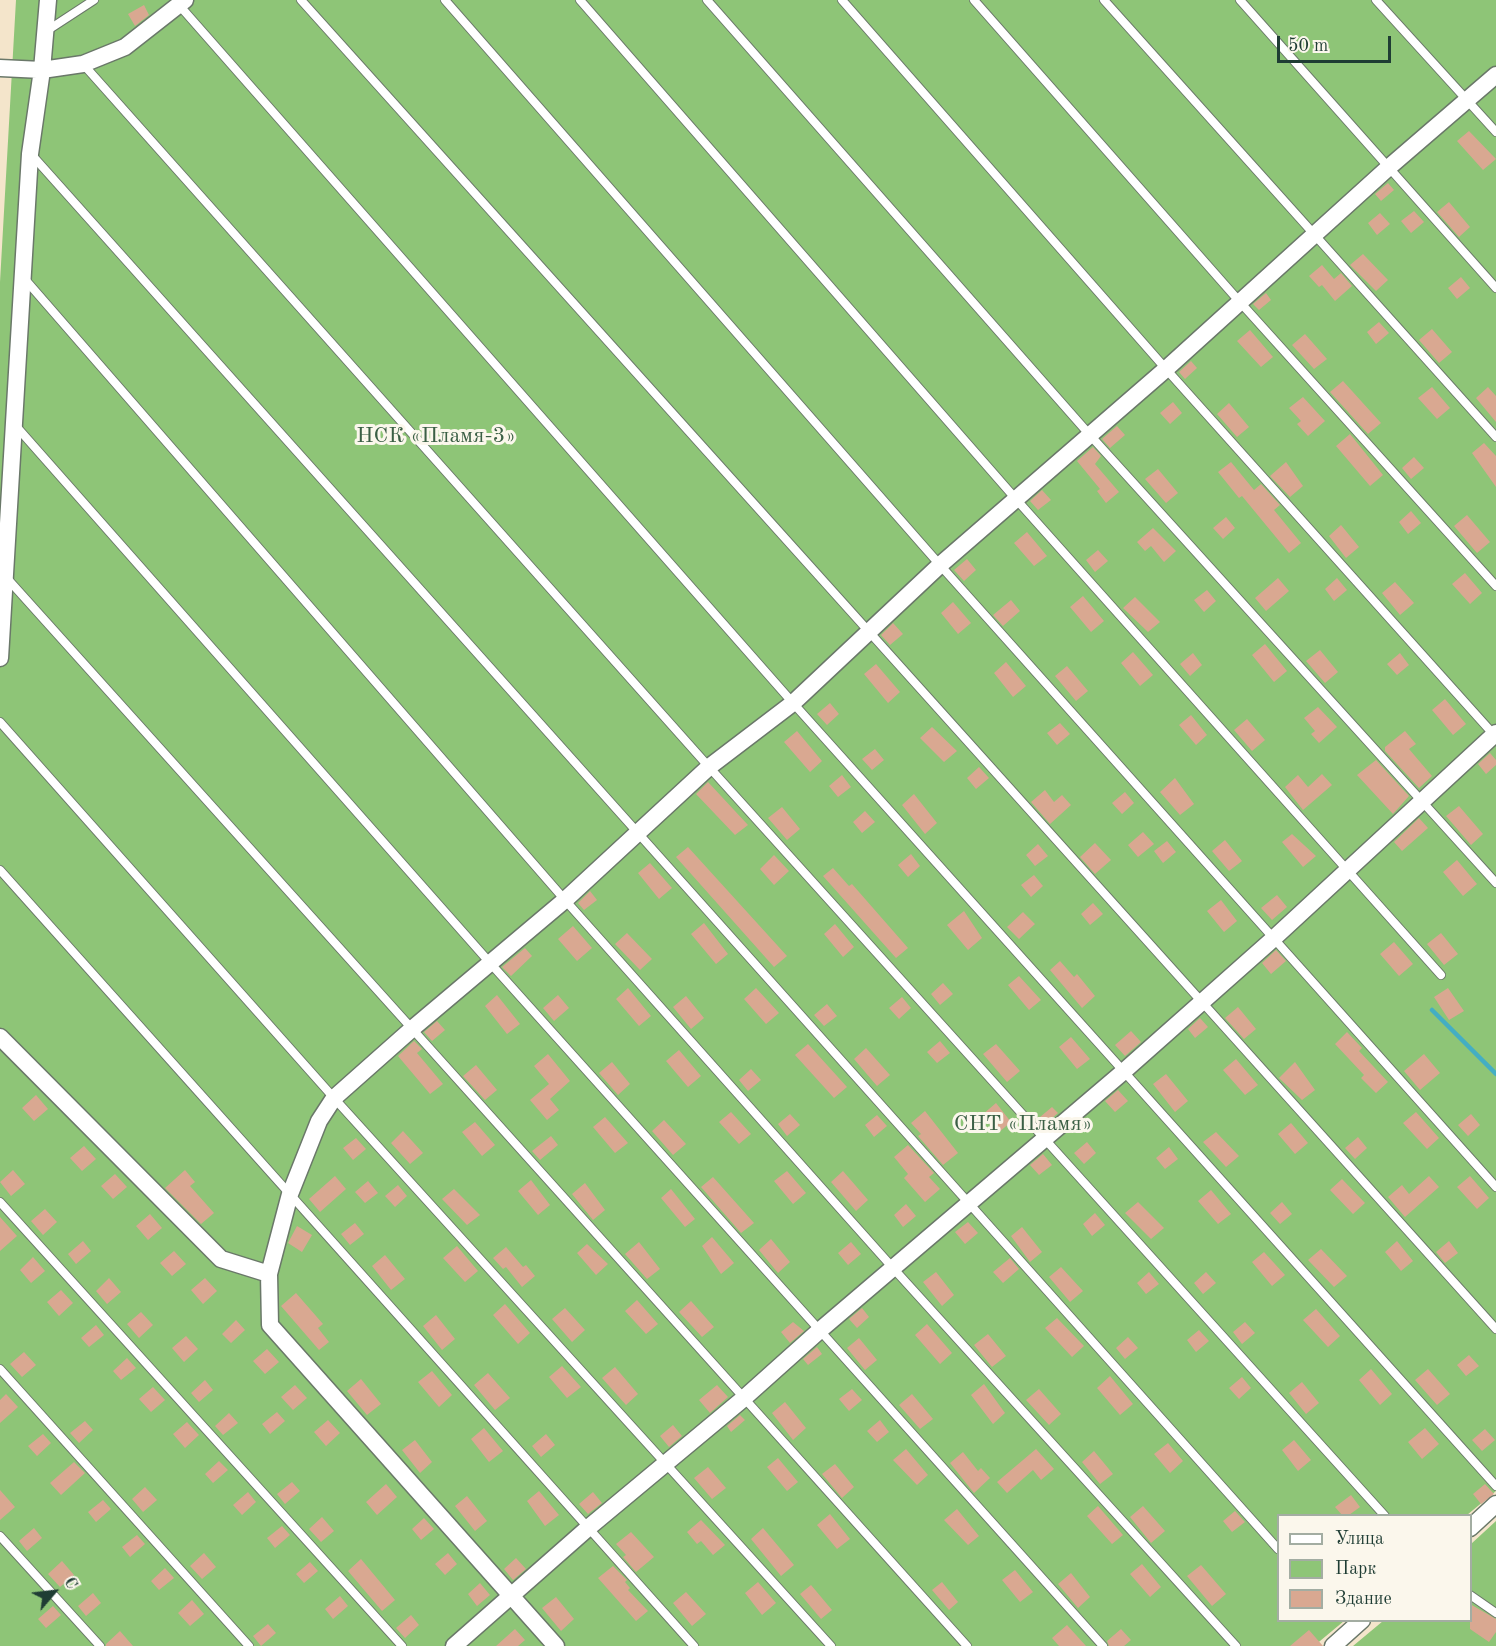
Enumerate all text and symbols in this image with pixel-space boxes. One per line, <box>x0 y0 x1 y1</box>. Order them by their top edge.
scale bar <box>1280 24 1394 62</box>
text: 50 m <box>1288 37 1328 55</box>
park label: НСК «Пламя-3» <box>356 423 516 449</box>
park label: СНТ «Пламя» <box>954 1111 1092 1137</box>
legend <box>1277 1514 1472 1622</box>
text: Улица <box>1335 1530 1384 1548</box>
text: Парк <box>1335 1560 1376 1578</box>
north arrow <box>24 1562 84 1622</box>
text: С <box>60 1575 79 1592</box>
text: Здание <box>1335 1590 1392 1608</box>

